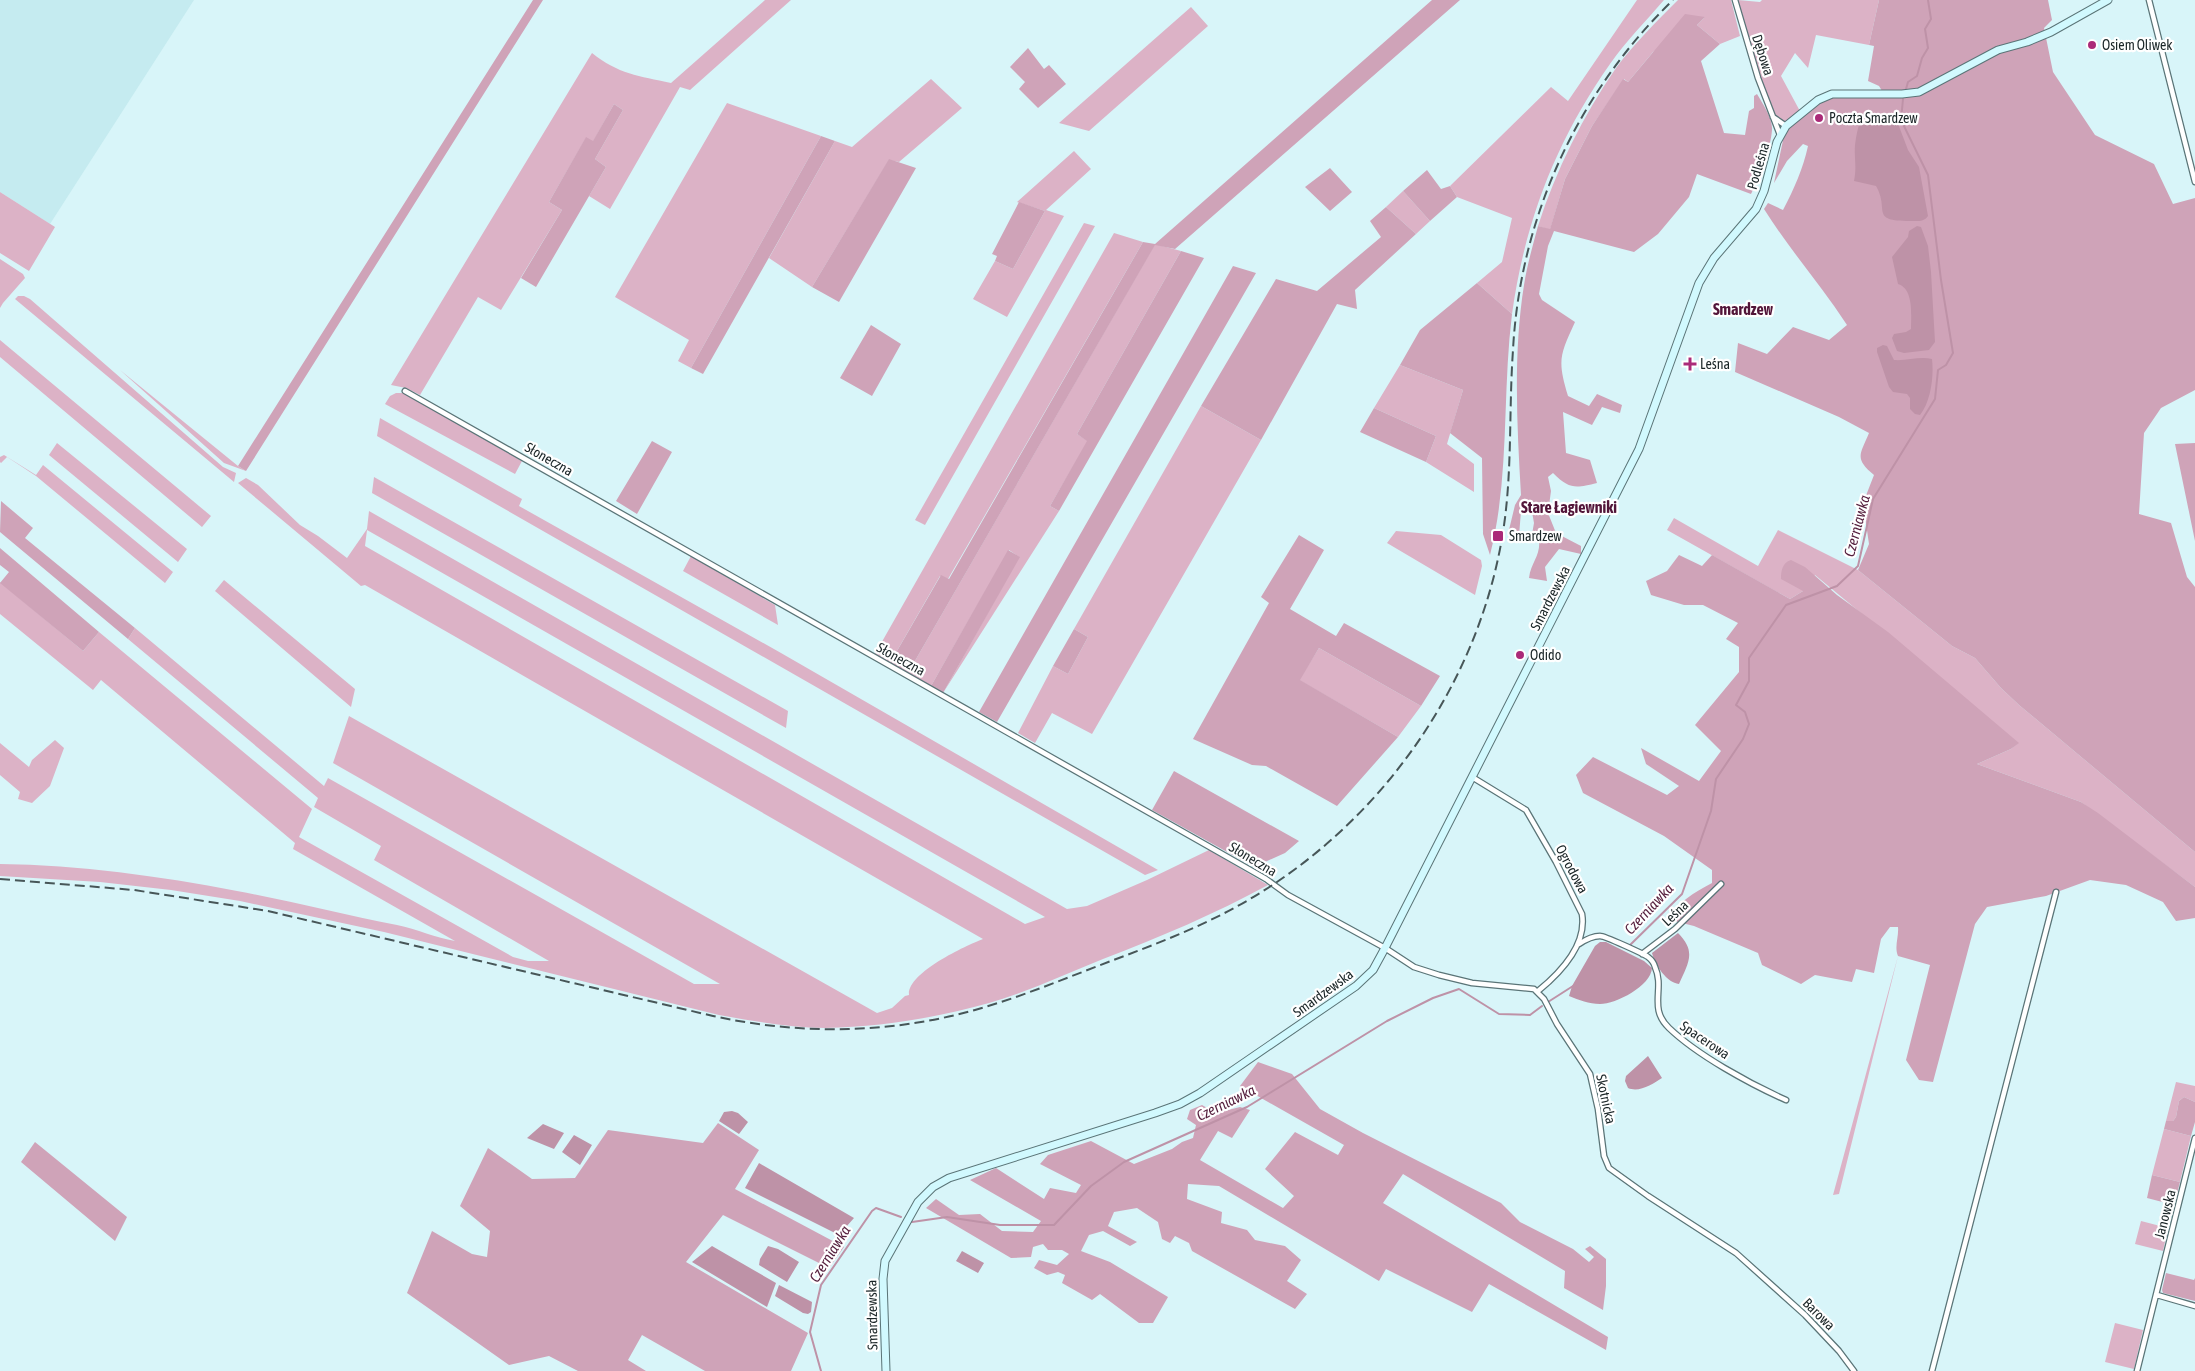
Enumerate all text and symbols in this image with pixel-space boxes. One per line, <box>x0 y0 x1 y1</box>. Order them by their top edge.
street label: Dębowa <box>1749 33 1777 77</box>
place label: Osiem Oliwek <box>2102 37 2173 53</box>
marker: Osiem Oliwek <box>2086 39 2098 51</box>
place label: Poczta Smardzew <box>1829 110 1918 126</box>
marker: Poczta Smardzew <box>1813 112 1825 124</box>
street label: Podleśna <box>1744 141 1772 191</box>
district label: Smardzew <box>1713 300 1774 318</box>
place label: Leśna <box>1700 356 1730 372</box>
marker: Leśna <box>1684 358 1696 370</box>
street label: Słoneczna <box>522 439 576 479</box>
water label: Czerniawka <box>1840 493 1873 559</box>
district label: Stare Łagiewniki <box>1521 498 1617 516</box>
place label: Smardzew <box>1509 528 1562 544</box>
marker: Smardzew <box>1491 529 1505 543</box>
street label: Smardzewska <box>1527 563 1573 633</box>
street label: Słoneczna <box>874 639 928 679</box>
place label: Odido <box>1530 647 1561 663</box>
marker: Odido <box>1514 649 1526 661</box>
street label: Słoneczna <box>1226 839 1280 879</box>
street label: Ogrodowa <box>1553 842 1591 896</box>
water label: Czerniawka <box>1621 880 1676 938</box>
street label: Leśna <box>1659 897 1691 929</box>
street label: Smardzewska <box>1290 966 1356 1020</box>
street label: Spacerowa <box>1677 1018 1733 1062</box>
street label: Skotnicka <box>1593 1073 1619 1125</box>
water label: Czerniawka <box>1194 1081 1258 1124</box>
street label: Janowska <box>2151 1188 2179 1240</box>
water label: Czerniawka <box>806 1222 854 1285</box>
street label: Smardzewska <box>863 1280 881 1350</box>
street label: Barowa <box>1800 1295 1838 1333</box>

